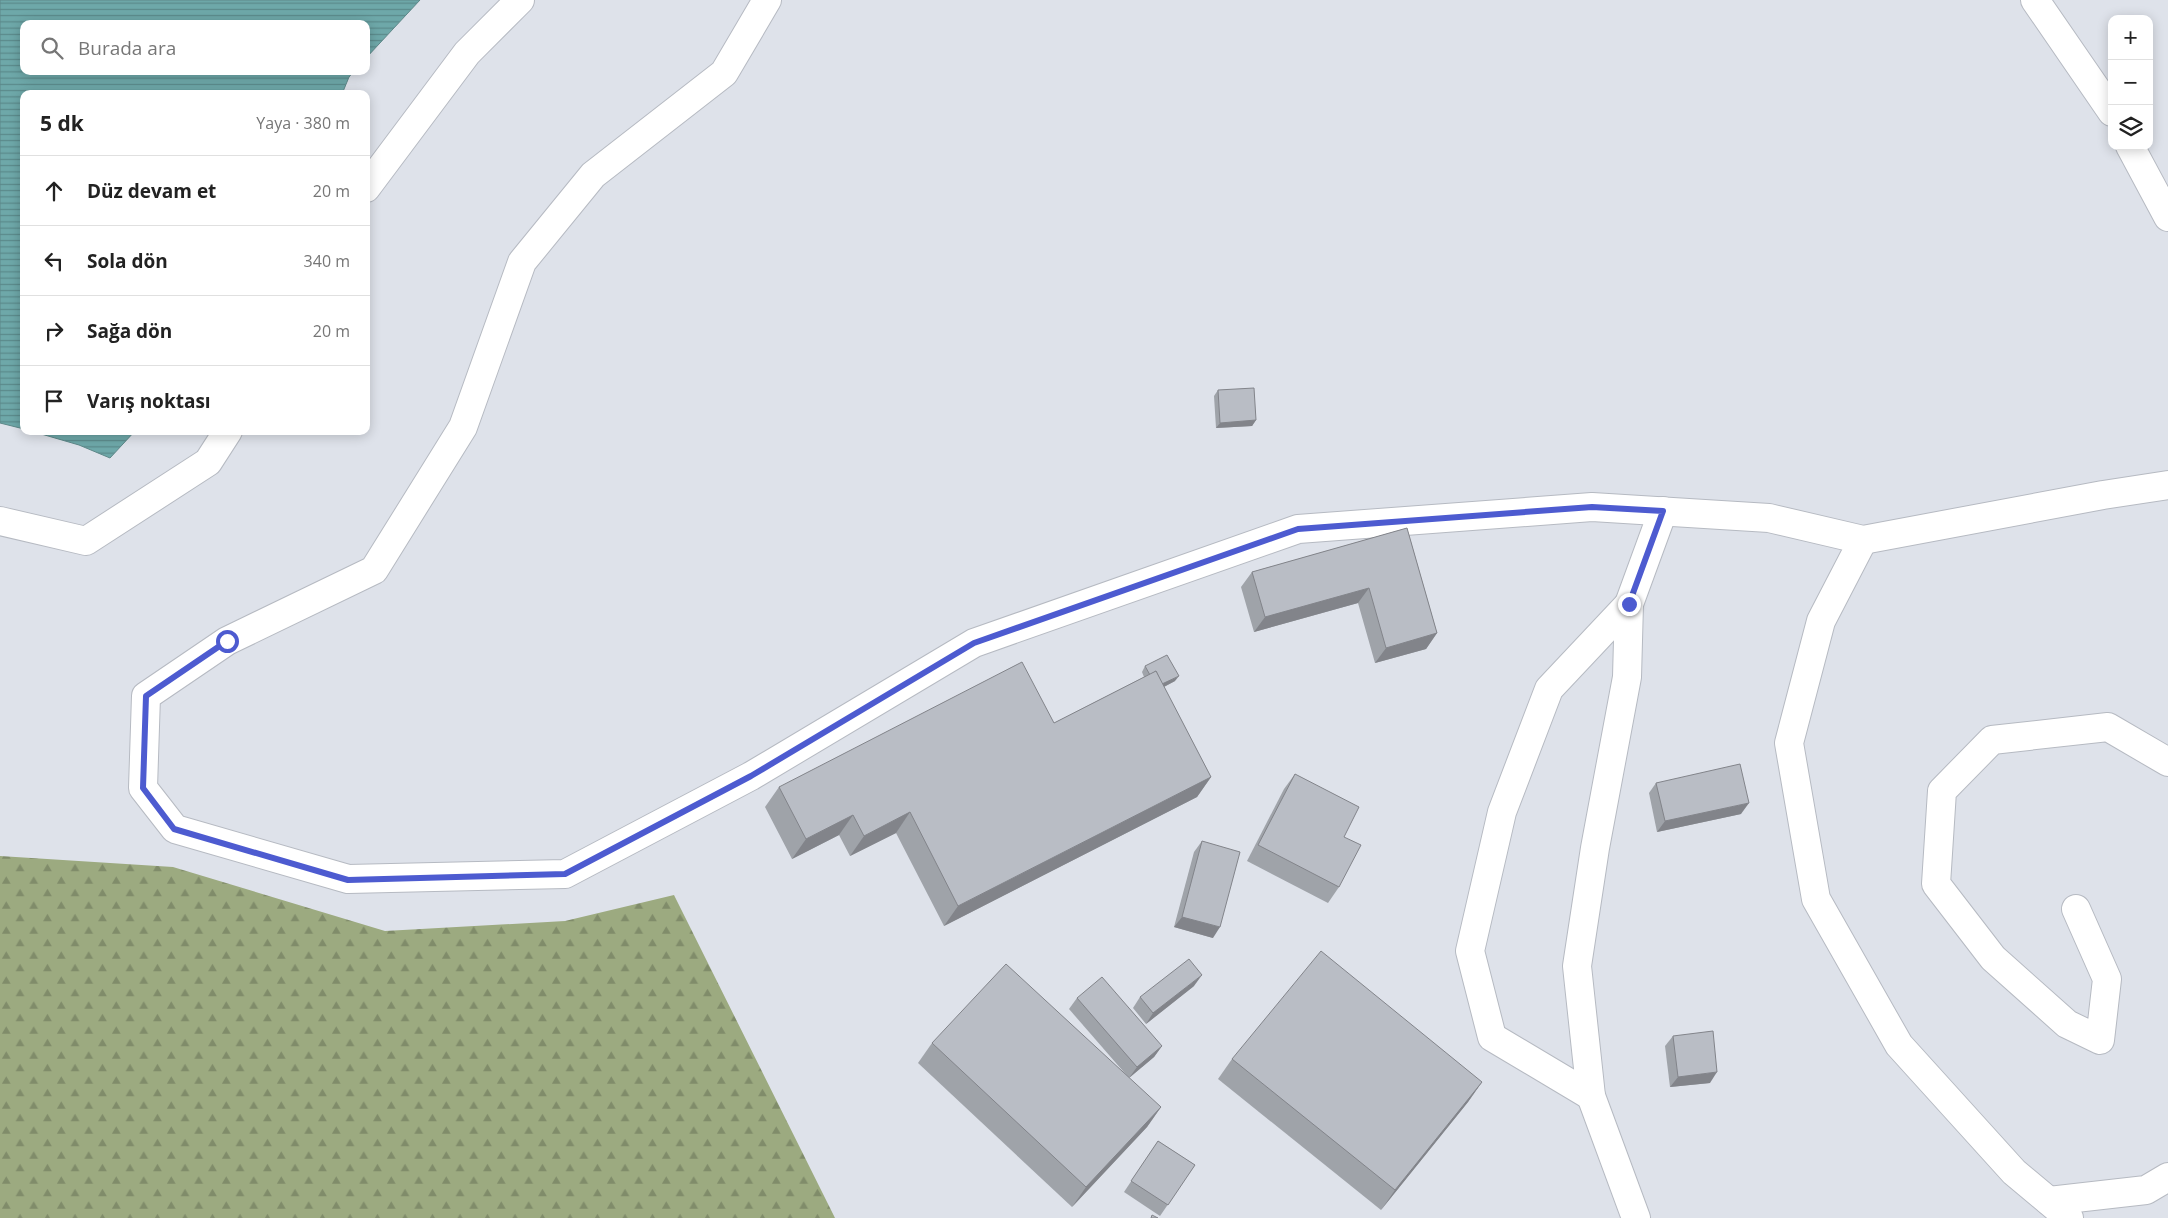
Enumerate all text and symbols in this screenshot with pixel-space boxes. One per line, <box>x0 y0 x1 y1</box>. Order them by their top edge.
map controls <box>2108 15 2153 150</box>
button: + <box>2108 15 2153 60</box>
search box <box>20 20 370 75</box>
icon: search <box>38 34 66 62</box>
text: Burada ara <box>78 35 176 61</box>
button: − <box>2108 60 2153 105</box>
button: layers <box>2108 105 2153 150</box>
text: 5 dk <box>40 109 84 137</box>
text: Yaya · 380 m <box>256 112 350 134</box>
icon: ahead <box>40 177 68 205</box>
text: Düz devam et <box>87 178 216 204</box>
text: 20 m <box>313 180 350 202</box>
icon: left <box>40 247 68 275</box>
text: Sola dön <box>87 248 168 274</box>
text: 340 m <box>304 250 350 272</box>
icon: right <box>40 317 68 345</box>
text: Sağa dön <box>87 318 172 344</box>
text: 20 m <box>313 320 350 342</box>
icon: arrive <box>40 387 68 415</box>
text: Varış noktası <box>87 388 211 414</box>
route end <box>1618 593 1641 616</box>
route start <box>216 630 239 653</box>

